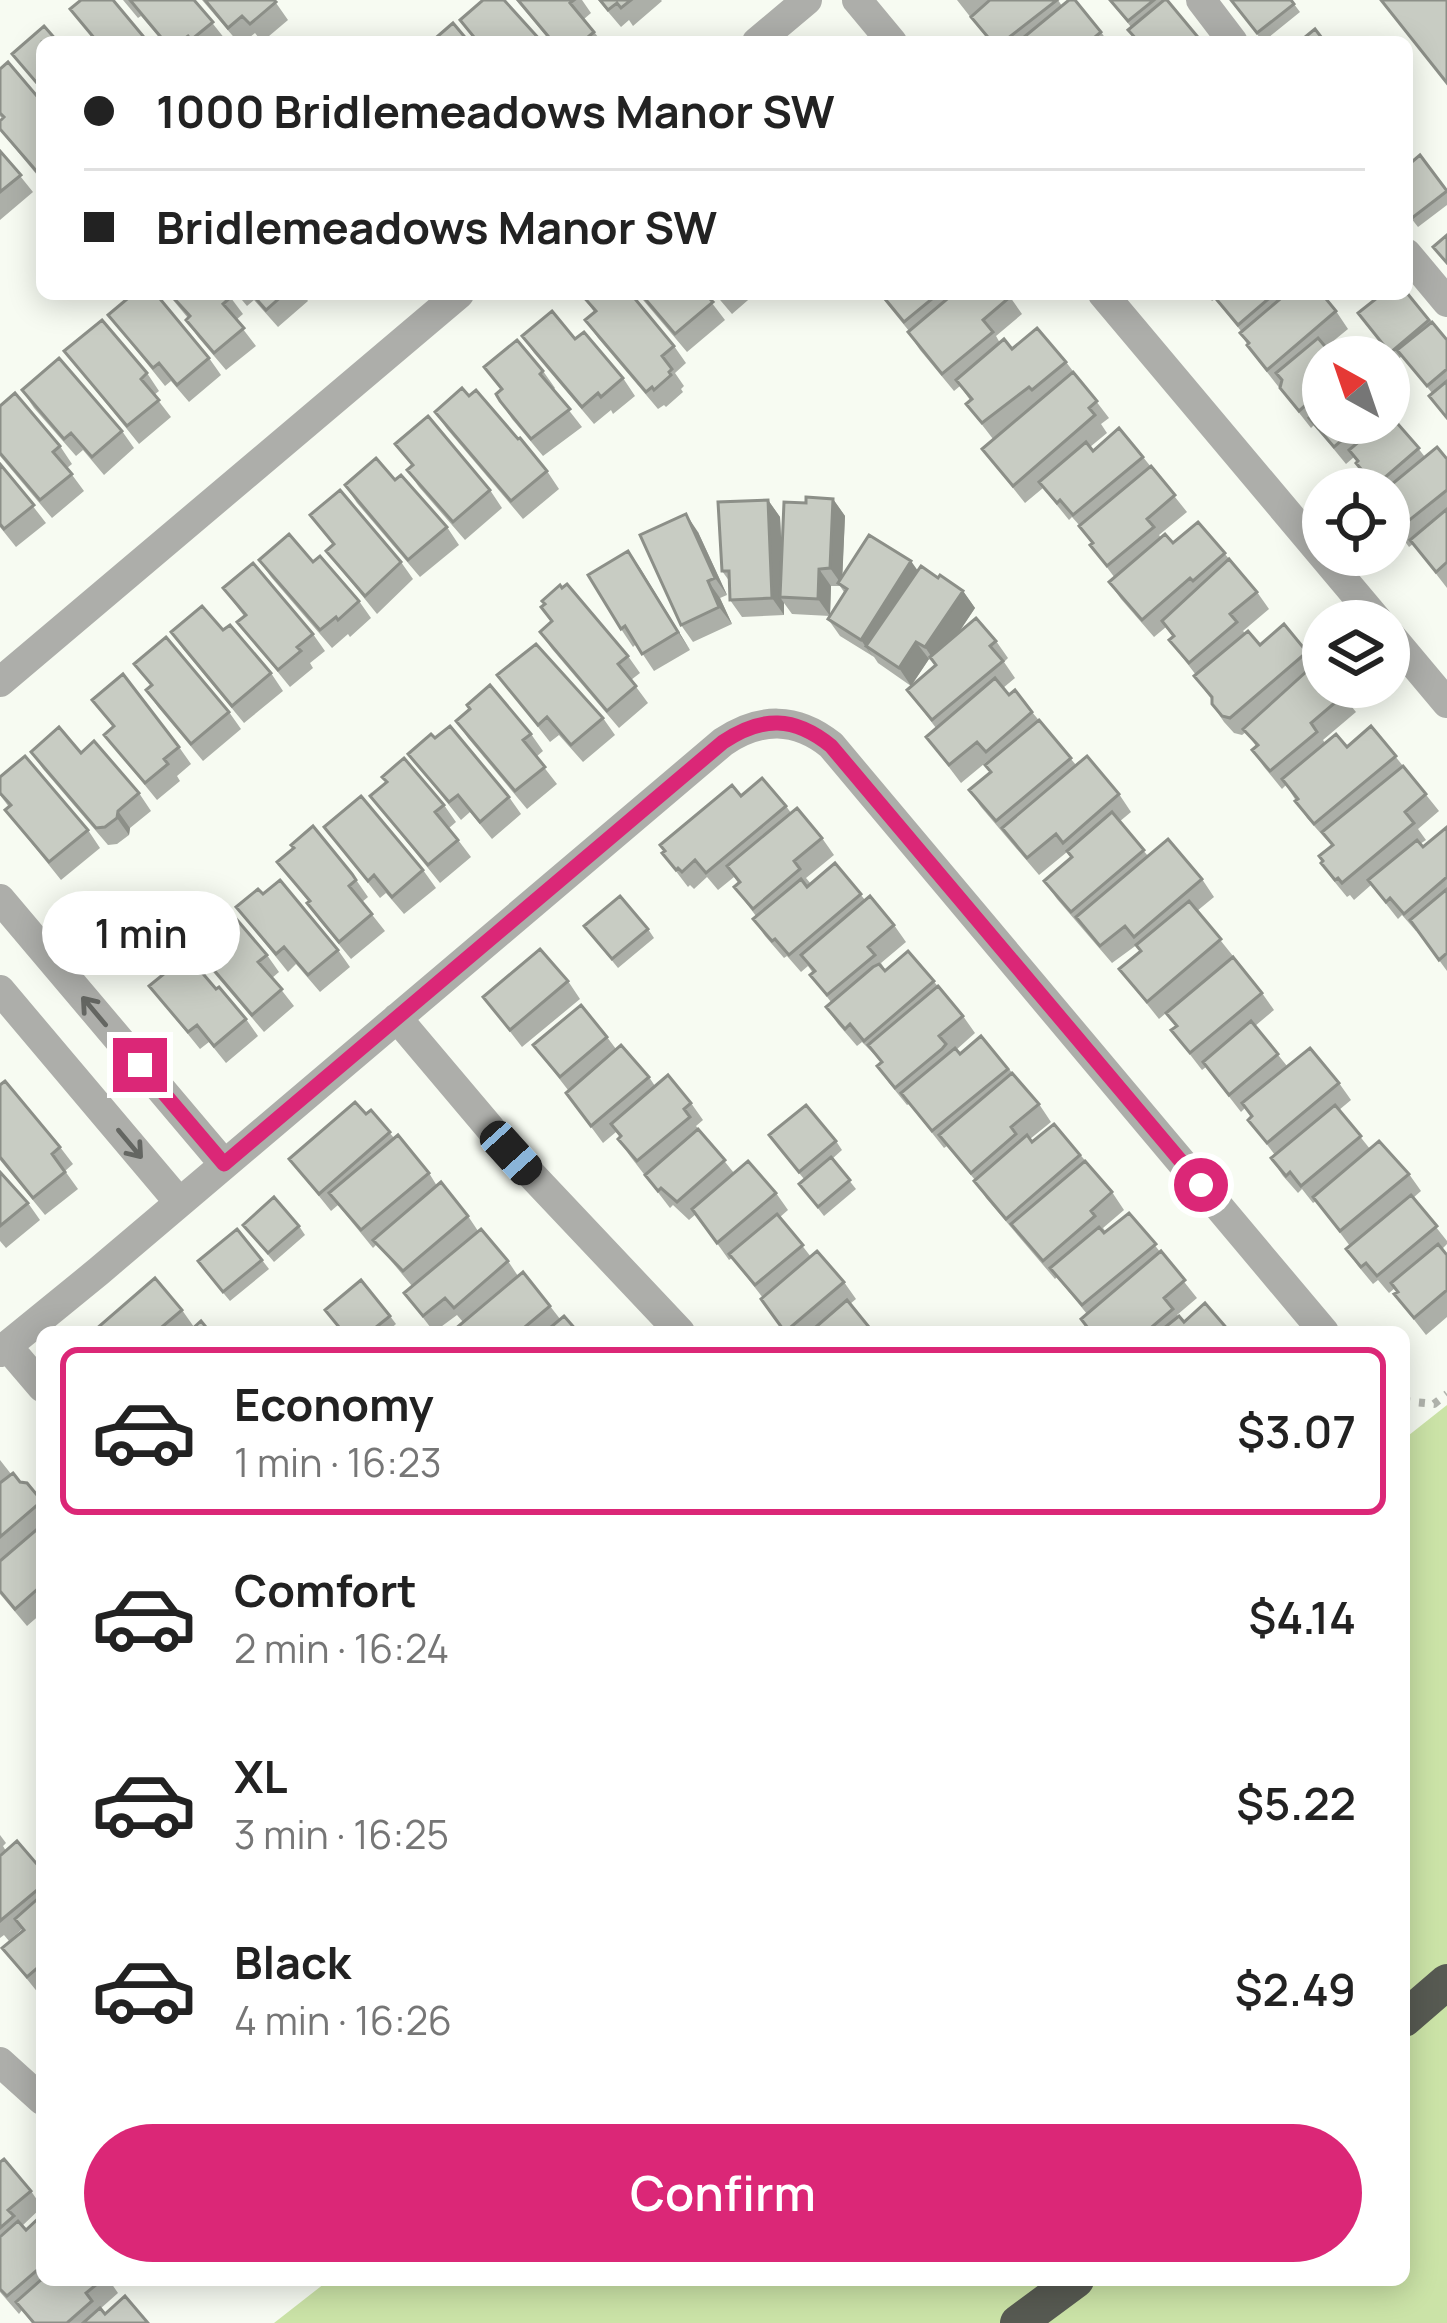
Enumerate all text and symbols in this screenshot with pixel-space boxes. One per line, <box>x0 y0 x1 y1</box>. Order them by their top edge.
text: 1000 Bridlemeadows Manor SW <box>156 80 835 142</box>
text: Bridlemeadows Manor SW <box>156 196 717 258</box>
north arrow <box>1302 336 1410 444</box>
map controls <box>1302 336 1410 708</box>
button: locate <box>1302 468 1410 576</box>
button: layers <box>1302 600 1410 708</box>
callout: 1 min <box>41 891 239 975</box>
text: 1 min <box>95 906 187 960</box>
one-way arrow <box>80 996 108 1027</box>
route end <box>113 1038 167 1092</box>
car <box>474 1114 548 1192</box>
one-way arrow <box>115 1128 143 1159</box>
route start <box>1174 1158 1228 1212</box>
text: Economy <box>234 1373 434 1435</box>
icon: car <box>90 1377 198 1485</box>
text: $3.07 <box>1237 1400 1356 1462</box>
text: 1 min · 16:23 <box>234 1435 442 1489</box>
text: Comfort <box>234 1559 417 1621</box>
icon: car <box>90 1563 198 1671</box>
text: $4.14 <box>1249 1586 1356 1648</box>
text: 2 min · 16:24 <box>234 1621 449 1675</box>
text: XL <box>234 1745 288 1807</box>
icon: car <box>90 1749 198 1857</box>
text: $5.22 <box>1236 1772 1356 1834</box>
text: 3 min · 16:25 <box>234 1807 449 1861</box>
text: Black <box>234 1931 351 1993</box>
icon: car <box>90 1935 198 2043</box>
text: $2.49 <box>1235 1958 1356 2020</box>
text: 4 min · 16:26 <box>234 1993 452 2047</box>
button: Confirm <box>84 2124 1362 2262</box>

